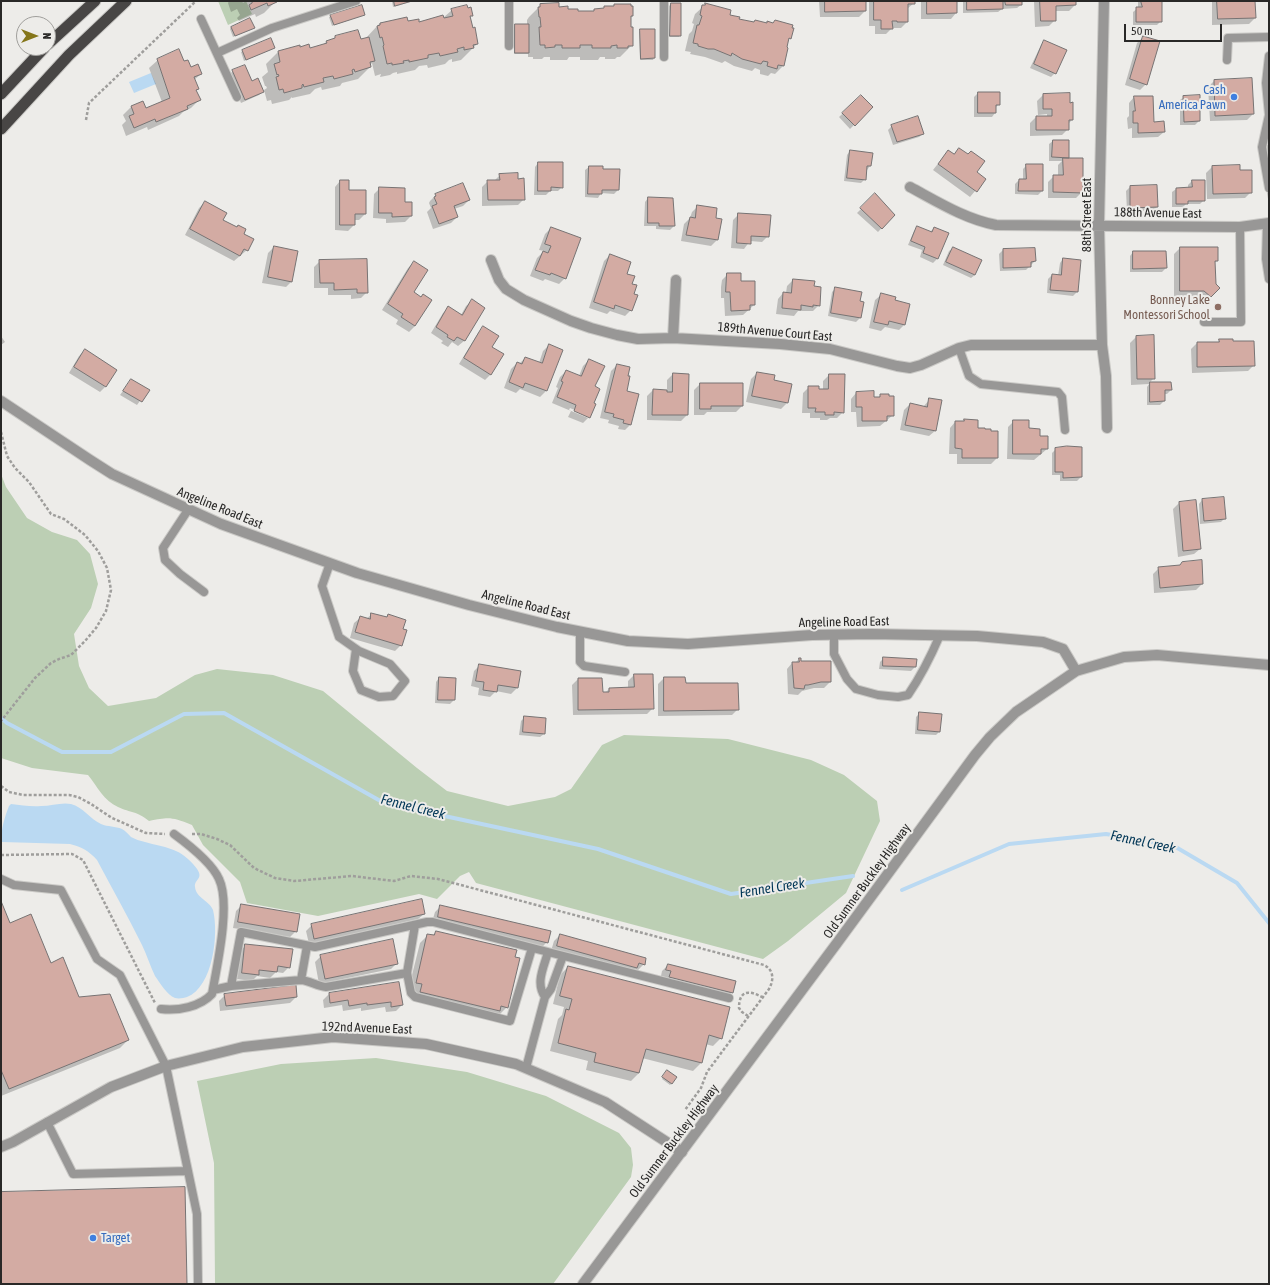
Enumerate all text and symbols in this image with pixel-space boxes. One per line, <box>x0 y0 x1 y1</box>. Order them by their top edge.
north arrow <box>16 16 56 56</box>
scale bar <box>1126 16 1224 42</box>
text: 50 m <box>1131 24 1153 38</box>
text: N <box>41 33 53 39</box>
place label: Cash America Pawn <box>1159 82 1226 113</box>
marker: Cash America Pawn <box>1229 92 1239 102</box>
street label: 88th Street East <box>1079 178 1095 252</box>
street label: 188th Avenue East <box>1114 204 1202 222</box>
place label: Bonney Lake Montessori School <box>1123 292 1210 323</box>
marker: Bonney Lake Montessori School <box>1213 302 1223 312</box>
street label: 189th Avenue Court East <box>717 319 833 345</box>
street label: Angeline Road East <box>175 484 265 532</box>
street label: Angeline Road East <box>480 586 572 624</box>
street label: Angeline Road East <box>798 613 890 631</box>
water label: Fennel Creek <box>379 791 447 823</box>
street label: Old Sumner Buckley Highway <box>820 820 914 942</box>
water label: Fennel Creek <box>1109 827 1177 857</box>
water label: Fennel Creek <box>738 875 806 901</box>
street label: 192nd Avenue East <box>322 1019 412 1037</box>
street label: Old Sumner Buckley Highway <box>626 1081 722 1201</box>
place label: Target <box>101 1230 130 1246</box>
marker: Target <box>88 1233 98 1243</box>

